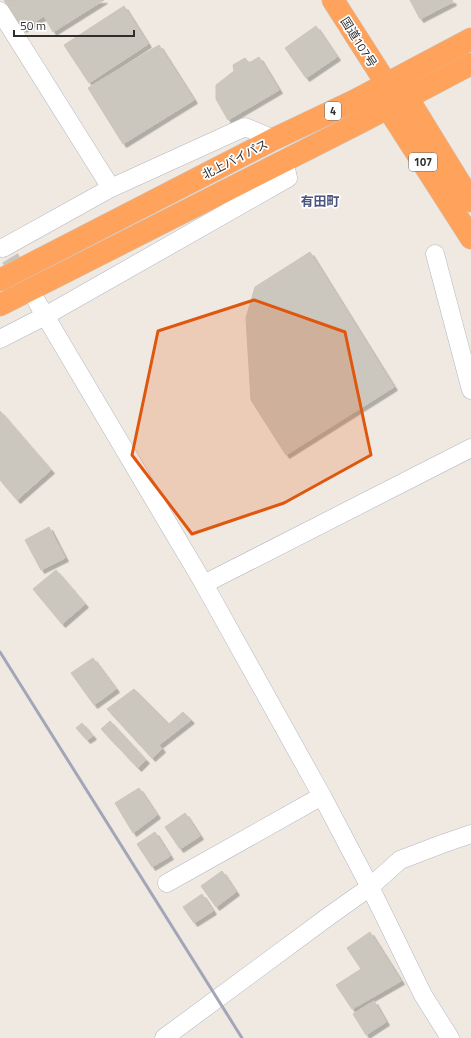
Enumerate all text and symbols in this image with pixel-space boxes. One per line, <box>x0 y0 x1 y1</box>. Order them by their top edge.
scale bar <box>14 12 134 38</box>
street label: 国道107号 <box>336 13 382 71</box>
text: 50 m <box>20 16 46 35</box>
road number: 4 <box>325 102 341 120</box>
street label: 北上バイパス <box>199 134 271 184</box>
road number: 107 <box>409 153 437 171</box>
district label: 有田町 <box>300 191 340 211</box>

